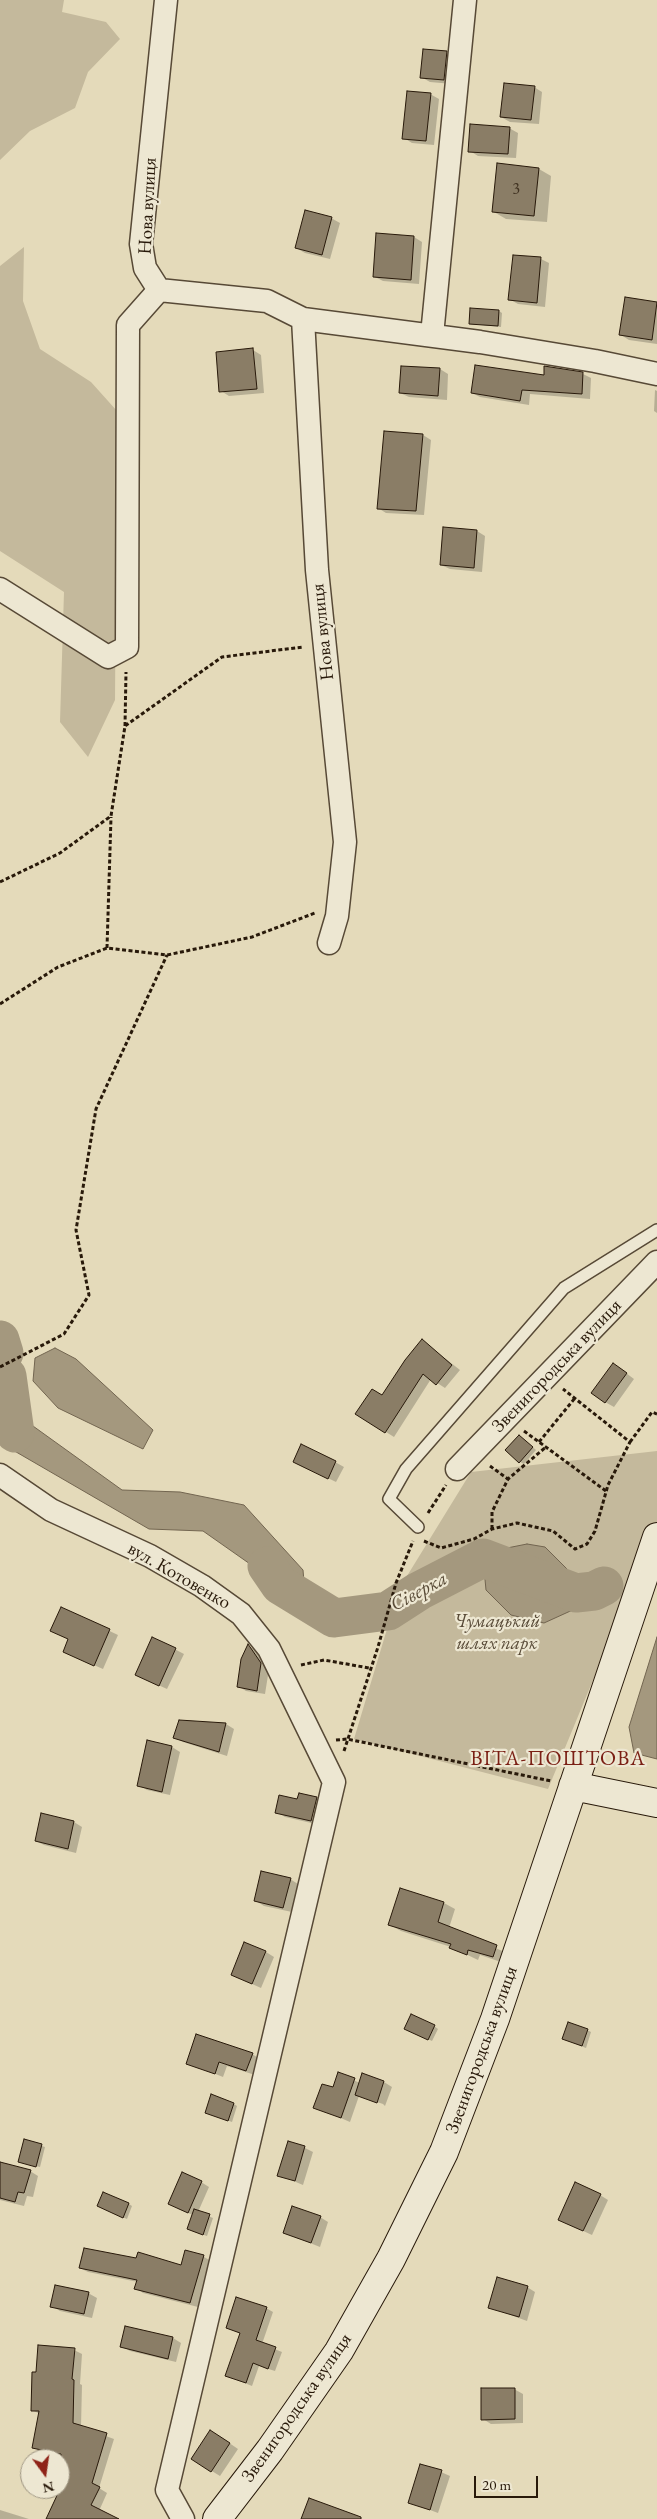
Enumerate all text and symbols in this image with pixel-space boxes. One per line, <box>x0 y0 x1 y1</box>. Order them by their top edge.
street label: Нова вулиця <box>134 157 162 255</box>
house number: 3 <box>512 180 520 200</box>
street label: Нова вулиця <box>307 582 339 682</box>
street label: Звенигородська вулиця <box>487 1295 627 1437</box>
street label: вул. Котовенко <box>123 1537 235 1615</box>
water label: Сіверка <box>386 1567 452 1617</box>
park label: Чумацький шлях парк <box>454 1611 540 1655</box>
district label: ВІТА-ПОШТОВА <box>469 1746 647 1772</box>
street label: Звенигородська вулиця <box>441 1963 523 2137</box>
street label: Звенигородська вулиця <box>237 2329 357 2487</box>
north arrow <box>20 2449 70 2499</box>
scale bar <box>477 2466 541 2498</box>
text: 20 m <box>482 2475 511 2494</box>
text: N <box>41 2477 56 2498</box>

